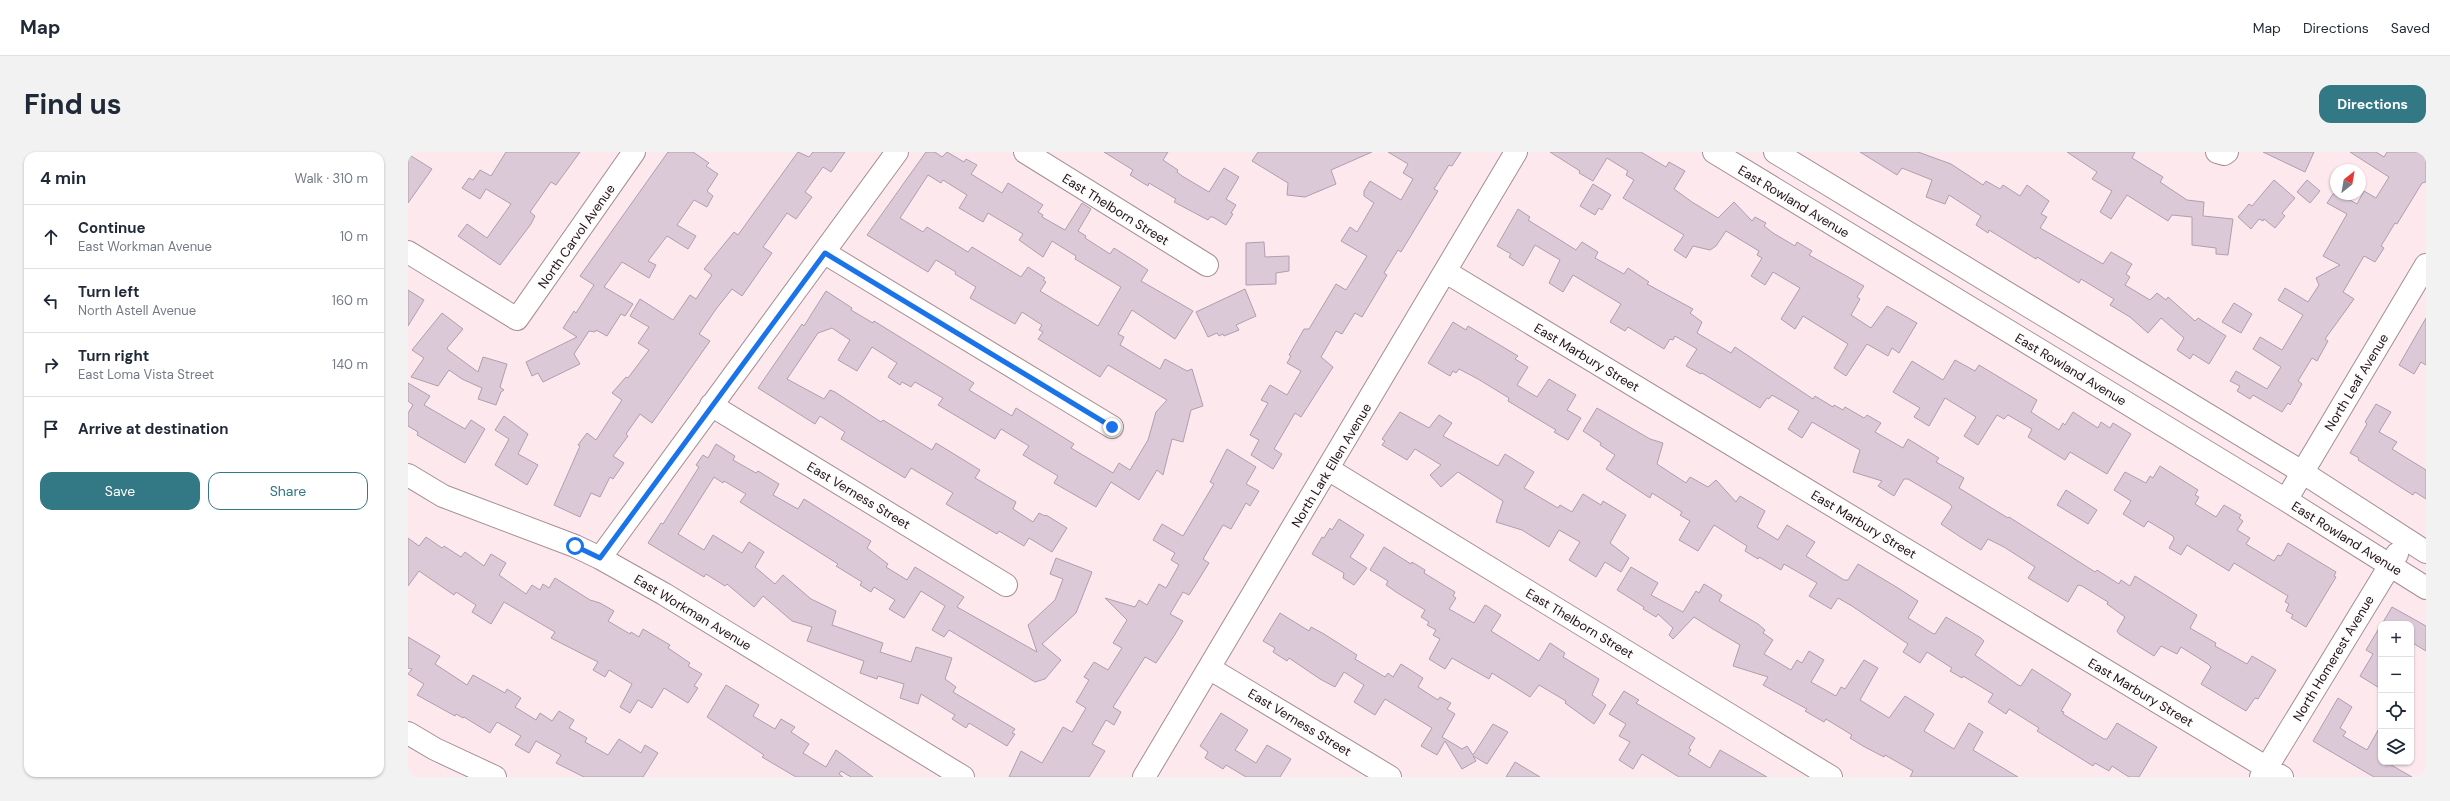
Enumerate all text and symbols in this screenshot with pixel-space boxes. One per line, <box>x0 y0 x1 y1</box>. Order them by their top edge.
text: Map <box>20 15 60 40</box>
text: Map <box>2253 19 2281 37</box>
text: Directions <box>2303 19 2369 37</box>
text: Saved <box>2391 19 2430 37</box>
button: Directions <box>2319 85 2426 123</box>
text: Find us <box>24 86 122 123</box>
street label: East Rowland Avenue <box>1735 161 1853 241</box>
north arrow <box>2330 164 2366 200</box>
text: 4 min <box>40 167 86 189</box>
text: Walk · 310 m <box>295 170 368 187</box>
street label: East Thelborn Street <box>1059 170 1172 249</box>
street label: North Carvol Avenue <box>534 181 619 292</box>
text: Continue <box>78 218 146 238</box>
icon: ahead <box>40 226 62 248</box>
text: 10 m <box>340 228 368 245</box>
text: East Workman Avenue <box>78 238 212 255</box>
text: Turn left <box>78 282 139 302</box>
icon: left <box>40 290 62 312</box>
text: 160 m <box>332 292 368 309</box>
text: North Astell Avenue <box>78 302 196 319</box>
street label: East Marbury Street <box>1531 319 1643 396</box>
street label: East Rowland Avenue <box>2012 329 2130 409</box>
street label: North Leaf Avenue <box>2321 330 2392 434</box>
text: Turn right <box>78 346 149 366</box>
icon: right <box>40 354 62 376</box>
text: 140 m <box>332 356 368 373</box>
text: East Loma Vista Street <box>78 366 214 383</box>
street label: North Lark Ellen Avenue <box>1288 400 1375 530</box>
icon: arrive <box>40 418 62 440</box>
route end <box>1103 418 1121 436</box>
text: Arrive at destination <box>78 419 229 439</box>
street label: East Verness Street <box>804 458 913 533</box>
button: Save <box>40 472 200 510</box>
button: Share <box>208 472 368 510</box>
street label: East Marbury Street <box>1808 486 1920 563</box>
street label: East Rowland Avenue <box>2288 498 2405 579</box>
route start <box>566 537 584 555</box>
street label: East Workman Avenue <box>631 571 755 654</box>
street label: East Thelborn Street <box>1523 585 1637 662</box>
street label: North Homerest Avenue <box>2289 592 2378 724</box>
map controls <box>2378 621 2414 765</box>
button: + <box>2378 621 2414 657</box>
street label: East Marbury Street <box>2085 654 2197 731</box>
button: − <box>2378 657 2414 693</box>
street label: East Verness Street <box>1245 685 1354 760</box>
button: locate <box>2378 693 2414 729</box>
button: layers <box>2378 729 2414 765</box>

